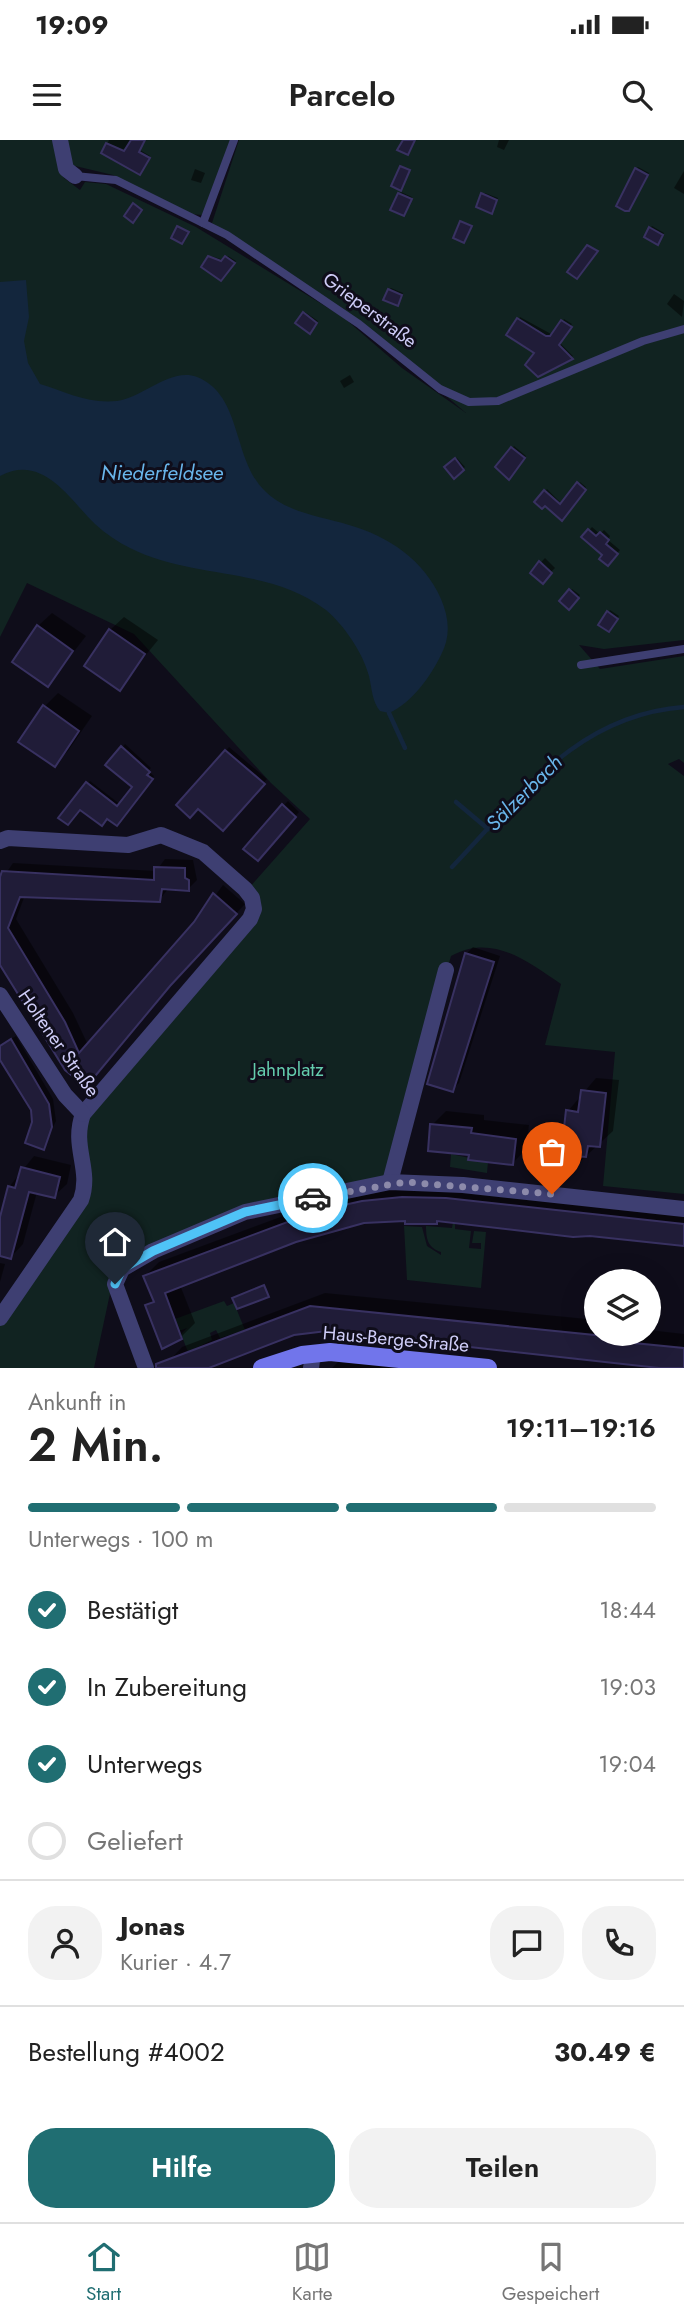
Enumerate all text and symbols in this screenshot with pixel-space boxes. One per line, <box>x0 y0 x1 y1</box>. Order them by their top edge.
text: 19:09 <box>35 6 109 44</box>
text: Parcelo <box>289 72 395 118</box>
icon: menu <box>28 76 66 114</box>
icon: search <box>618 76 656 114</box>
street label: Grieperstraße <box>317 266 423 354</box>
water label: Niederfeldsee <box>101 458 224 488</box>
water label: Sälzerbach <box>479 748 569 838</box>
street label: Holtener Straße <box>12 984 106 1102</box>
park label: Jahnplatz <box>249 1056 324 1083</box>
pin <box>522 1122 582 1194</box>
icon: bag <box>533 1133 571 1171</box>
courier <box>278 1163 348 1233</box>
icon: car <box>294 1179 332 1217</box>
pin <box>85 1212 145 1284</box>
icon: home <box>96 1223 134 1261</box>
map controls <box>584 1269 661 1346</box>
button: layers <box>584 1269 661 1346</box>
street label: Haus-Berge-Straße <box>322 1319 470 1359</box>
text: Ankunft in <box>28 1385 126 1419</box>
text: 19:11–19:16 <box>506 1409 656 1447</box>
text: 2 Min. <box>28 1412 163 1478</box>
text: Unterwegs · 100 m <box>28 1522 213 1556</box>
icon: check <box>28 1591 66 1629</box>
text: Bestätigt <box>87 1591 178 1629</box>
text: 18:44 <box>599 1593 656 1627</box>
icon: check <box>28 1668 66 1706</box>
text: In Zubereitung <box>87 1668 247 1706</box>
text: 19:03 <box>599 1670 656 1704</box>
icon: check <box>28 1745 66 1783</box>
text: Unterwegs <box>87 1745 202 1783</box>
text: 19:04 <box>598 1747 656 1781</box>
text: Geliefert <box>87 1822 183 1860</box>
button: person <box>28 1906 102 1980</box>
button: chat <box>490 1906 564 1980</box>
button: phone <box>582 1906 656 1980</box>
text: Jonas <box>120 1907 185 1945</box>
text: Kurier · 4.7 <box>120 1945 231 1979</box>
text: Bestellung #4002 <box>28 2033 225 2071</box>
text: 30.49 € <box>554 2033 656 2071</box>
button: Hilfe <box>28 2128 335 2208</box>
button: Teilen <box>349 2128 656 2208</box>
tab: Start <box>85 2238 123 2307</box>
tab: Karte <box>292 2238 333 2307</box>
tab: Gespeichert <box>502 2238 599 2307</box>

